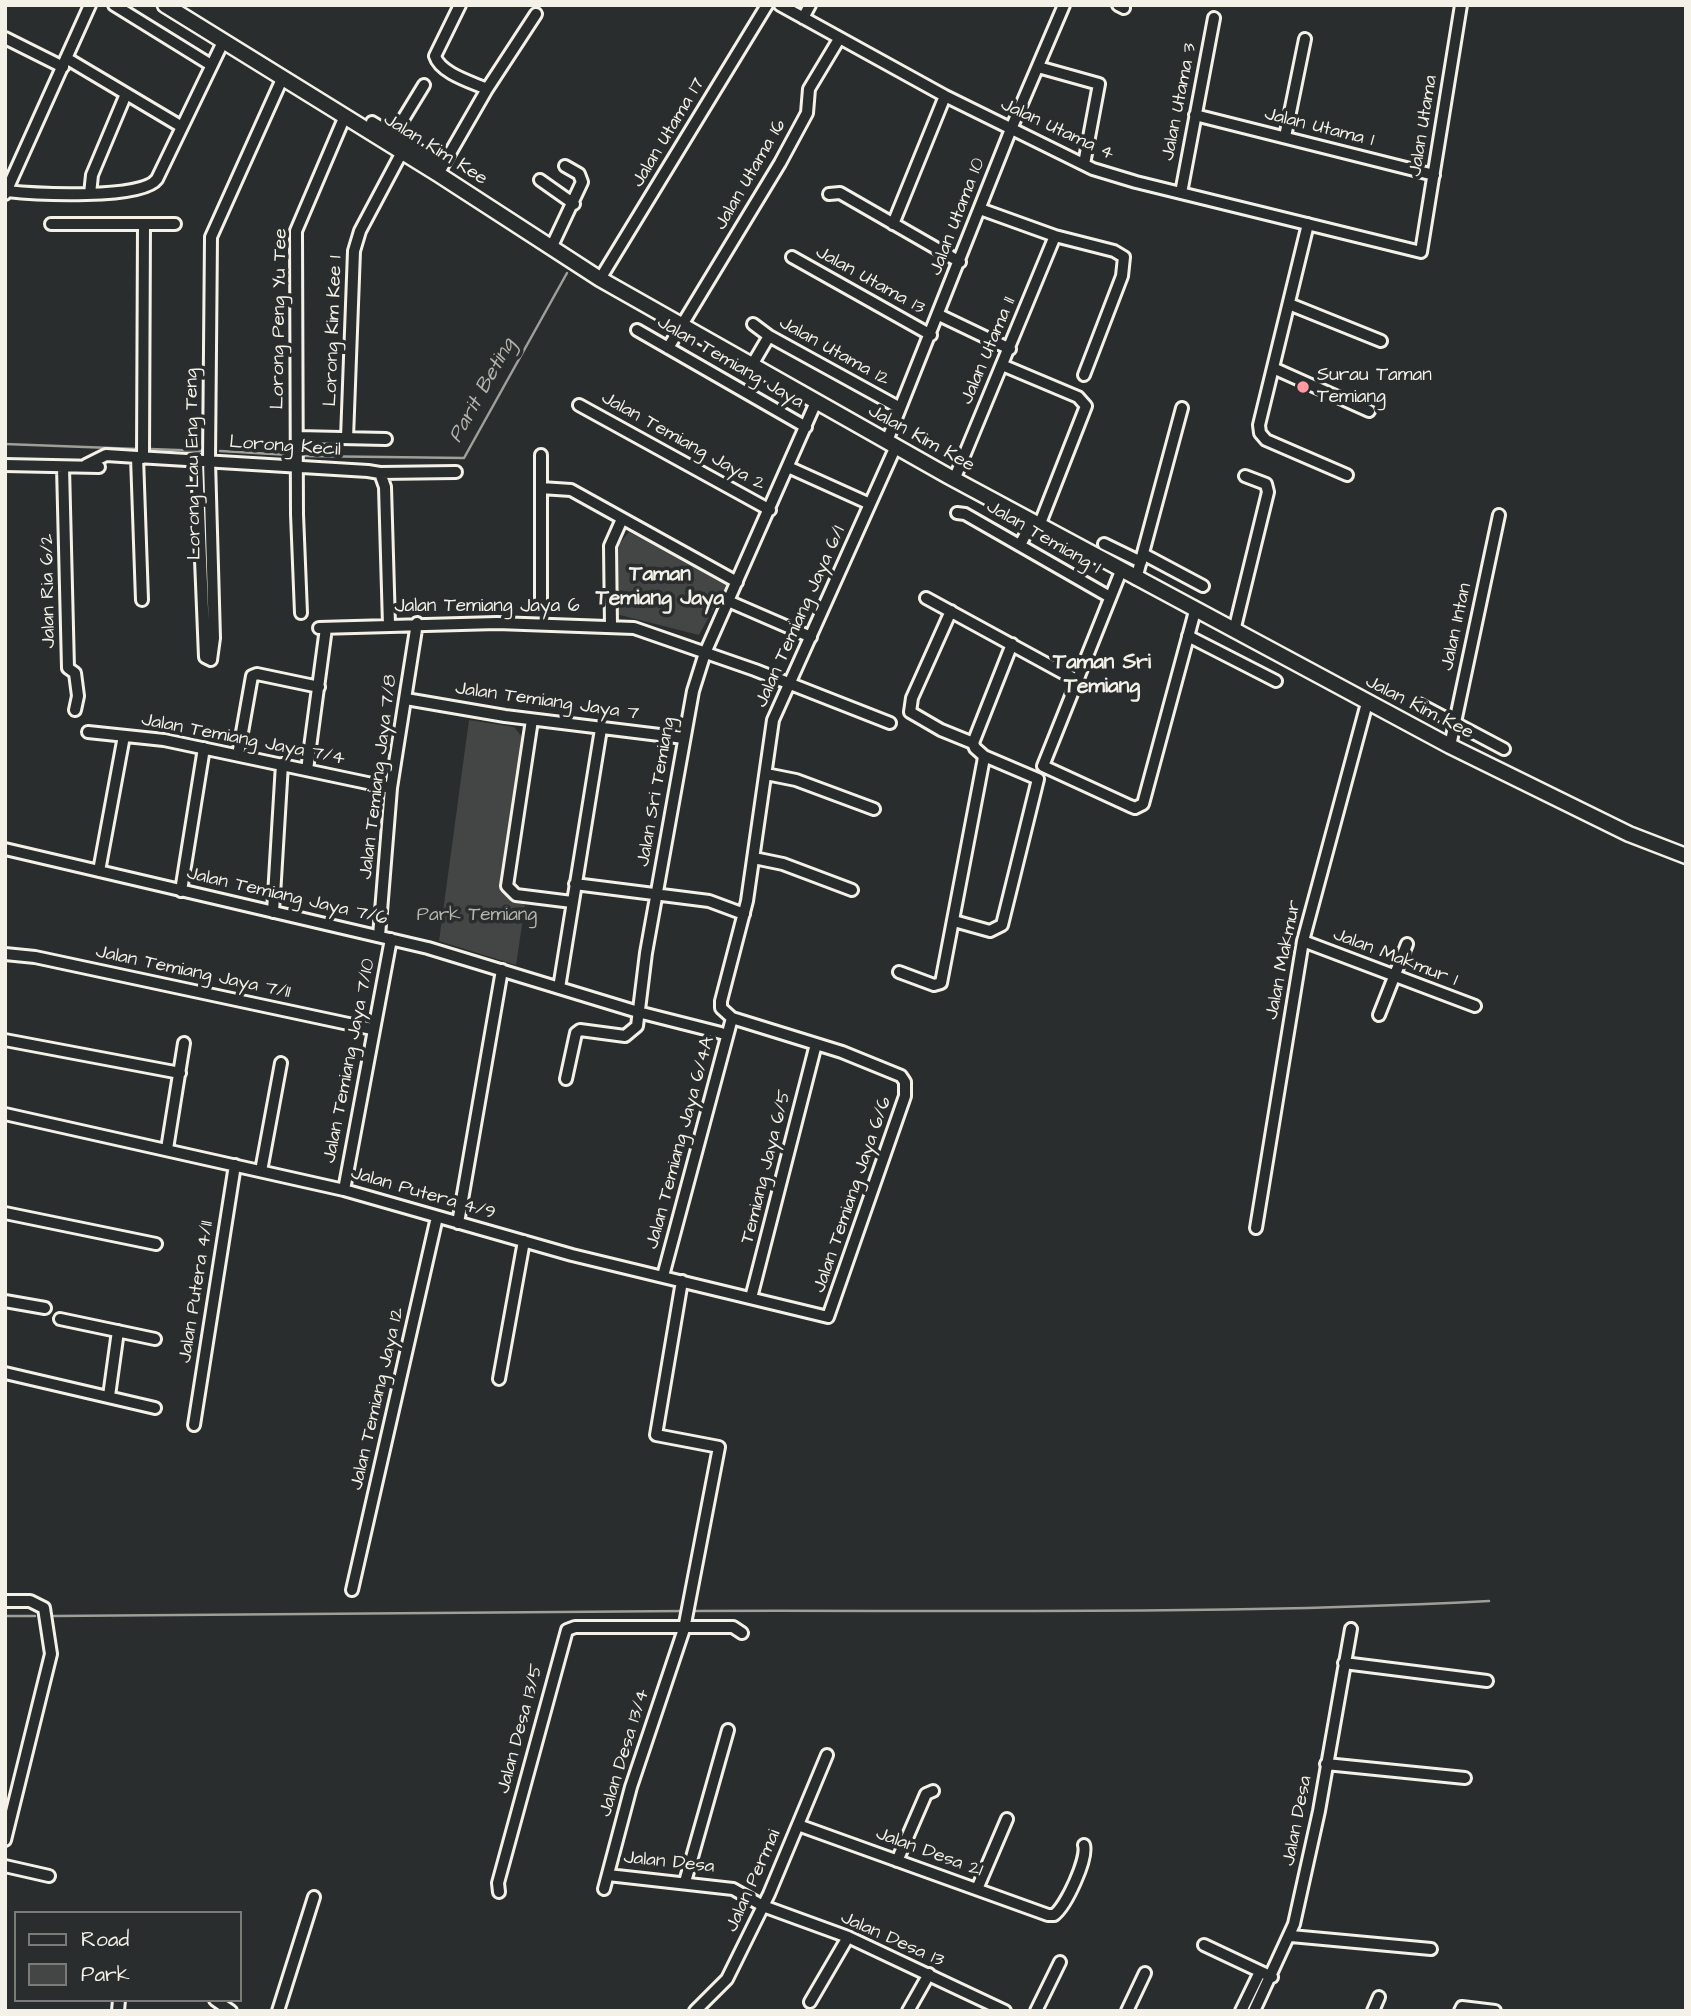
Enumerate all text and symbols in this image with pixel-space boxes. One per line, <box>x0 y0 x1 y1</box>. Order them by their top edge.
street label: Jalan Utama 3 <box>1157 41 1203 163</box>
street label: Jalan Utama 17 <box>627 74 711 192</box>
street label: Jalan Utama <box>1405 74 1443 178</box>
street label: Jalan Utama 4 <box>997 94 1117 166</box>
street label: Jalan Utama 1 <box>1262 103 1376 153</box>
street label: Jalan Kim Kee <box>379 109 491 191</box>
street label: Jalan Utama 16 <box>710 116 792 234</box>
street label: Jalan Utama 10 <box>925 155 991 279</box>
street label: Lorong Peng Yu Tee <box>267 228 293 410</box>
street label: Jalan Utama 13 <box>811 242 929 320</box>
street label: Lorong Kim Kee 1 <box>320 255 348 407</box>
street label: Jalan Utama 11 <box>956 294 1022 408</box>
street label: Jalan Temiang Jaya <box>653 312 807 414</box>
street label: Jalan Utama 12 <box>775 312 893 392</box>
water label: Parit Beting <box>444 335 522 447</box>
place label: Surau Taman Temiang <box>1317 365 1432 409</box>
street label: Lorong Lau Eng Teng <box>181 368 207 560</box>
marker: Surau Taman Temiang <box>1295 379 1311 395</box>
street label: Jalan Temiang Jaya 2 <box>597 387 769 497</box>
street label: Jalan Kim Kee <box>864 400 978 478</box>
street label: Lorong Kecil <box>229 432 341 462</box>
street label: Jalan Temiang 1 <box>982 496 1104 580</box>
street label: Jalan Temiang Jaya 6/1 <box>751 523 851 711</box>
street label: Jalan Ria 6/2 <box>37 534 61 648</box>
district label: Taman Temiang Jaya <box>596 563 724 613</box>
street label: Jalan Intan <box>1437 581 1477 673</box>
street label: Jalan Temiang Jaya 6 <box>394 596 580 618</box>
district label: Taman Sri Temiang <box>1053 651 1151 701</box>
street label: Jalan Kim Kee <box>1361 671 1477 745</box>
street label: Jalan Temiang Jaya 7/8 <box>355 673 403 881</box>
street label: Jalan Temiang Jaya 7 <box>454 678 640 726</box>
street label: Jalan Temiang Jaya 7/4 <box>139 709 347 771</box>
street label: Jalan Sri Temiang <box>633 715 681 869</box>
street label: Jalan Temiang Jaya 7/6 <box>184 863 390 931</box>
street label: Jalan Makmur <box>1261 898 1307 1022</box>
park label: Park Temiang <box>417 905 537 927</box>
street label: Jalan Makmur 1 <box>1330 924 1460 992</box>
street label: Jalan Temiang Jaya 7/11 <box>94 941 292 1005</box>
street label: Jalan Temiang Jaya 7/10 <box>319 957 381 1165</box>
street label: Jalan Temiang Jaya 6/4A <box>642 1034 720 1252</box>
street label: Temiang Jaya 6/5 <box>737 1088 797 1246</box>
street label: Jalan Temiang Jaya 6/6 <box>809 1094 897 1296</box>
street label: Jalan Putera 4/9 <box>348 1162 498 1226</box>
street label: Jalan Putera 4/11 <box>175 1219 219 1365</box>
street label: Jalan Temiang Jaya 12 <box>346 1306 410 1492</box>
street label: Jalan Desa 13/5 <box>493 1662 549 1796</box>
street label: Jalan Desa 13/4 <box>595 1686 655 1820</box>
street label: Jalan Desa <box>1278 1774 1318 1868</box>
street label: Jalan Desa 21 <box>872 1823 986 1883</box>
street label: Jalan Permai <box>721 1826 787 1936</box>
street label: Jalan Desa <box>622 1847 716 1879</box>
street label: Jalan Desa 13 <box>837 1907 947 1973</box>
legend <box>14 1911 242 2002</box>
text: Road <box>81 1925 129 1954</box>
text: Park <box>81 1960 130 1989</box>

